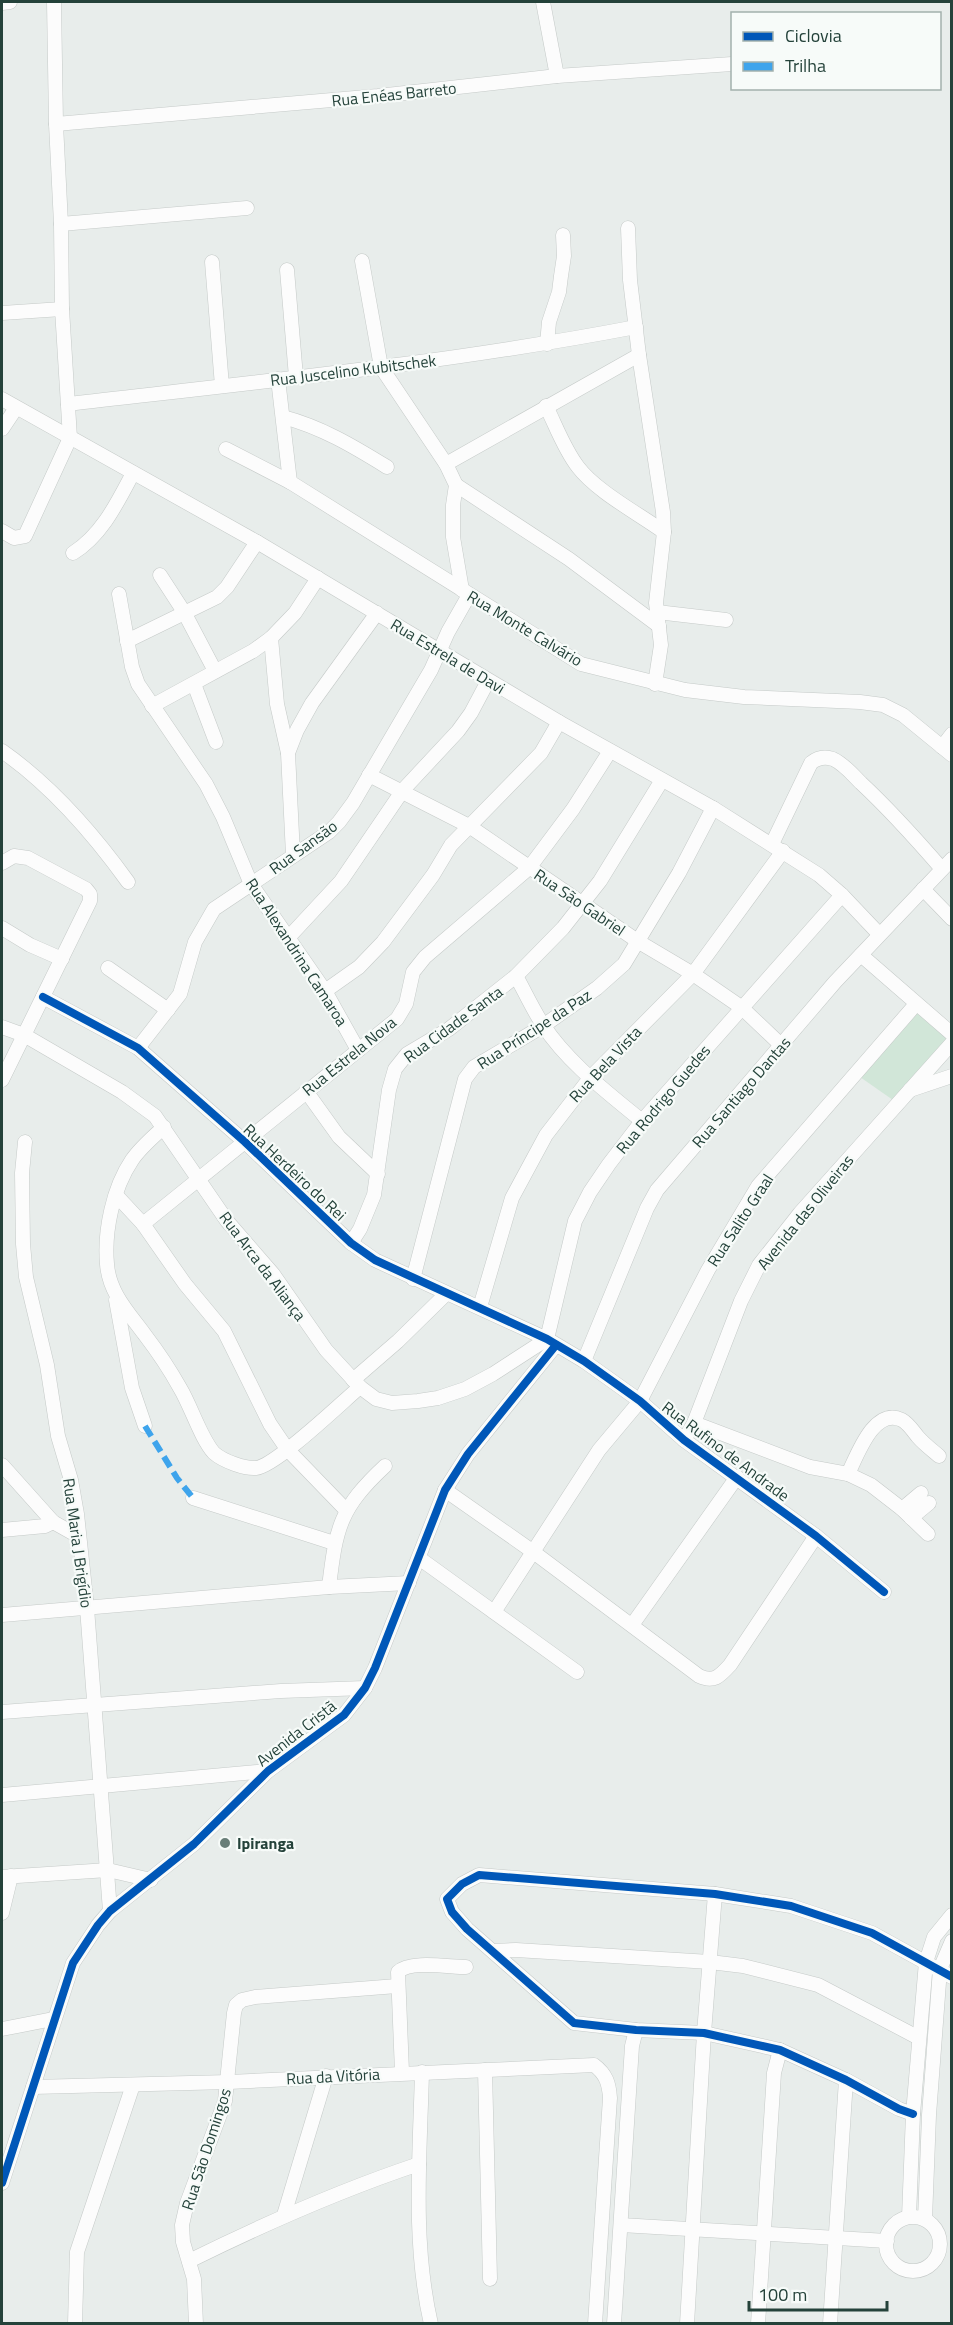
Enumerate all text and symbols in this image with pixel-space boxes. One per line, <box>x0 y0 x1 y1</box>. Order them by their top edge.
legend <box>731 12 941 90</box>
text: Ciclovia <box>785 22 842 49</box>
text: Trilha <box>785 52 826 79</box>
street label: Rua Enéas Barreto <box>330 76 458 112</box>
street label: Rua Juscelino Kubitschek <box>269 348 438 392</box>
street label: Rua Monte Calvário <box>463 584 587 672</box>
street label: Rua Estrela de Davi <box>386 612 510 700</box>
street label: Rua Sansão <box>264 814 342 880</box>
street label: Rua São Gabriel <box>530 863 630 941</box>
street label: Rua Alexandrina Camaroa <box>240 873 354 1031</box>
street label: Rua Cidade Santa <box>398 980 508 1068</box>
street label: Rua Príncipe da Paz <box>472 983 596 1075</box>
street label: Rua Estrela Nova <box>297 1010 401 1102</box>
street label: Rua Bela Vista <box>563 1020 647 1108</box>
street label: Rua Santiago Dantas <box>686 1031 796 1153</box>
street label: Rua Rodrigo Guedes <box>610 1039 716 1159</box>
street label: Rua Herdeiro do Rei <box>238 1118 352 1226</box>
street label: Avenida das Oliveiras <box>751 1149 859 1275</box>
street label: Rua Salito Graal <box>701 1169 779 1271</box>
street label: Rua Arca da Aliança <box>214 1206 312 1326</box>
street label: Rua Rufino de Andrade <box>657 1395 795 1507</box>
street label: Rua Maria J Brigídio <box>57 1476 99 1610</box>
street label: Avenida Cristã <box>251 1694 341 1772</box>
place label: Ipiranga <box>237 1831 294 1855</box>
marker: Ipiranga <box>218 1836 232 1850</box>
street label: Rua da Vitória <box>286 2062 380 2090</box>
street label: Rua São Domingos <box>175 2085 237 2213</box>
scale bar <box>749 2274 887 2312</box>
text: 100 m <box>758 2281 807 2308</box>

